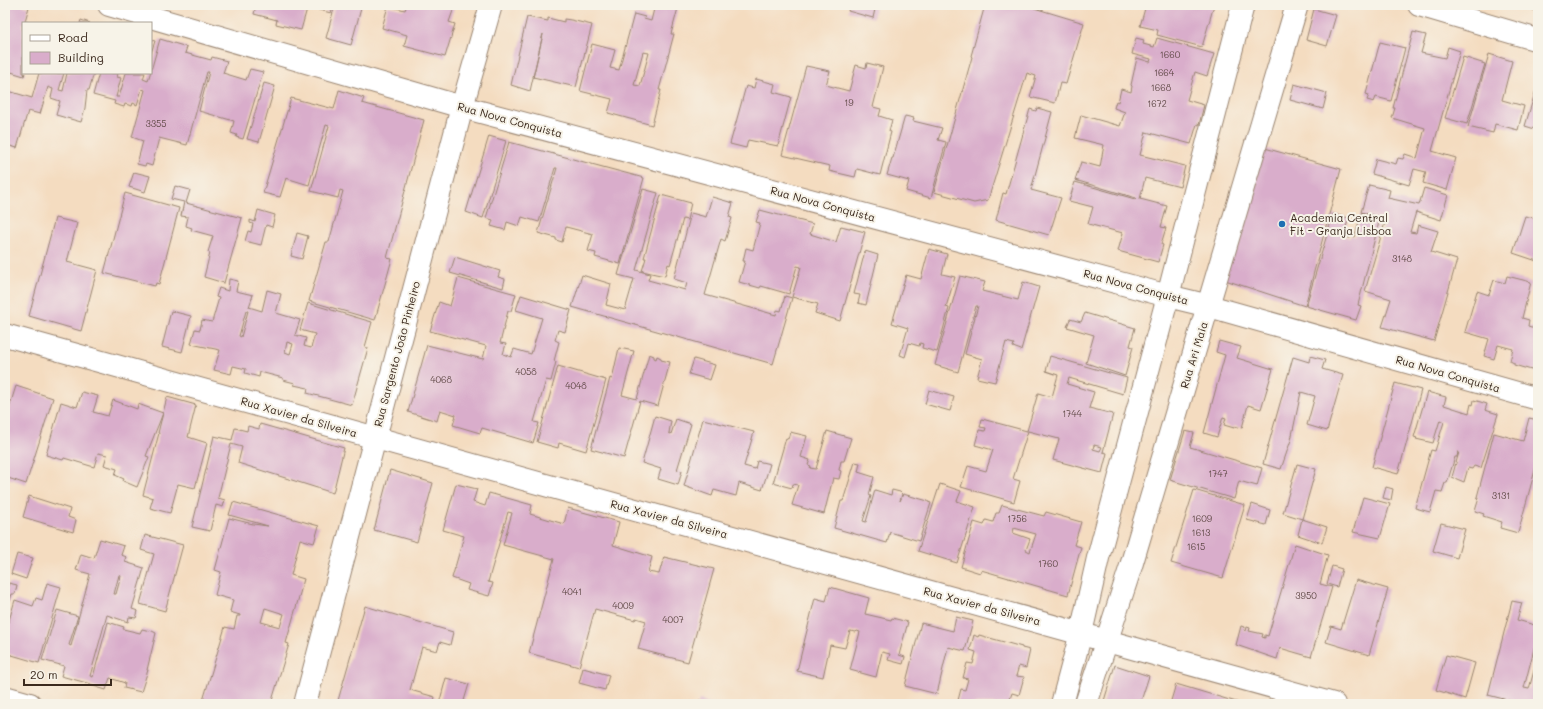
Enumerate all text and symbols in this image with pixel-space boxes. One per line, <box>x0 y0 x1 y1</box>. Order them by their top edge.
legend <box>22 22 152 74</box>
text: Road <box>58 29 88 45</box>
text: Building <box>58 49 104 65</box>
house number: 1660 <box>1160 49 1181 60</box>
house number: 1664 <box>1154 67 1175 78</box>
house number: 1668 <box>1151 82 1172 93</box>
house number: 19 <box>844 97 854 108</box>
street label: Rua Nova Conquista <box>456 98 564 141</box>
house number: 1672 <box>1147 98 1167 109</box>
house number: 3355 <box>145 118 167 129</box>
street label: Rua Nova Conquista <box>769 182 877 225</box>
place label: Academia Central Fit - Granja Lisboa <box>1290 210 1392 238</box>
marker: Academia Central Fit - Granja Lisboa <box>1277 219 1287 229</box>
house number: 3148 <box>1392 253 1413 264</box>
street label: Rua Nova Conquista <box>1082 265 1190 308</box>
street label: Rua Sargento João Pinheiro <box>370 279 423 428</box>
street label: Rua Ari Maia <box>1176 319 1211 390</box>
street label: Rua Nova Conquista <box>1394 351 1502 396</box>
house number: 4058 <box>515 366 537 377</box>
house number: 4068 <box>430 374 452 385</box>
house number: 4048 <box>565 380 587 391</box>
street label: Rua Xavier da Silveira <box>239 393 359 440</box>
house number: 1744 <box>1062 408 1083 419</box>
house number: 1747 <box>1208 468 1228 479</box>
house number: 3131 <box>1492 490 1510 501</box>
street label: Rua Xavier da Silveira <box>609 496 729 541</box>
house number: 1756 <box>1007 513 1027 524</box>
house number: 1609 <box>1192 513 1213 524</box>
house number: 1613 <box>1192 527 1210 538</box>
house number: 1615 <box>1187 541 1205 552</box>
house number: 1760 <box>1038 558 1058 569</box>
street label: Rua Xavier da Silveira <box>922 583 1042 628</box>
house number: 4041 <box>562 586 582 597</box>
house number: 3950 <box>1295 590 1317 601</box>
house number: 4009 <box>612 600 635 611</box>
house number: 4007 <box>662 614 684 625</box>
scale bar <box>24 661 111 687</box>
text: 20 m <box>30 666 58 682</box>

